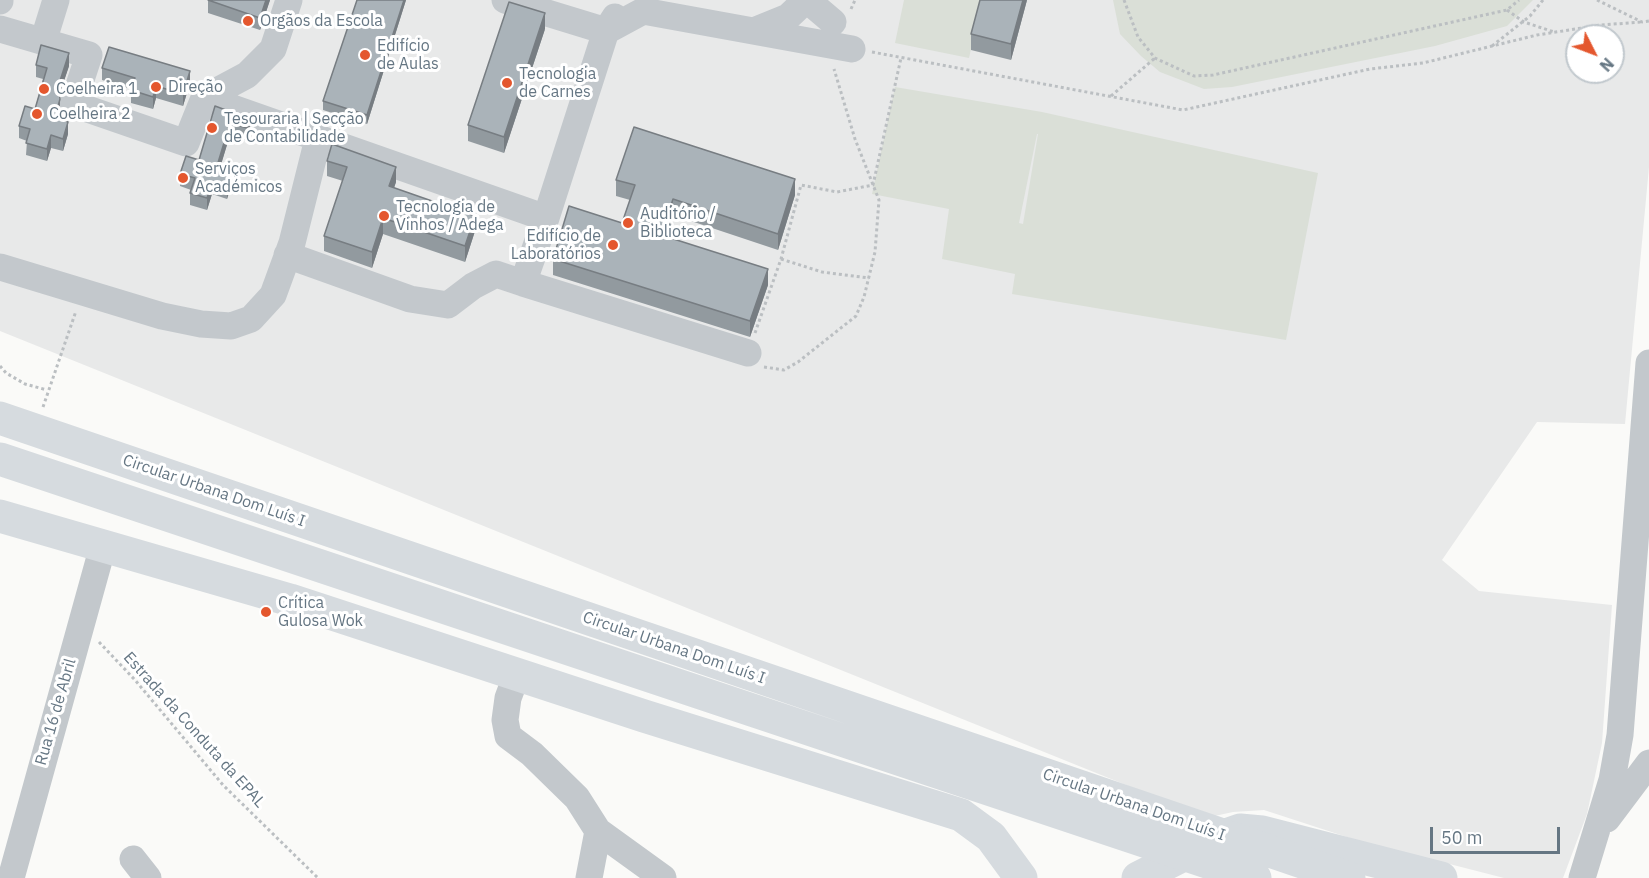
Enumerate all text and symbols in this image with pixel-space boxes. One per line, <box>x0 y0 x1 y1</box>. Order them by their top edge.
place label: Orgãos da Escola <box>260 11 383 31</box>
marker: Orgãos da Escola <box>241 14 255 28</box>
north arrow <box>1565 24 1625 84</box>
place label: Edifício de Aulas <box>377 36 439 74</box>
marker: Edifício de Aulas <box>358 48 372 62</box>
text: N <box>1596 54 1618 76</box>
place label: Tecnologia de Carnes <box>519 64 596 102</box>
marker: Tecnologia de Carnes <box>500 76 514 90</box>
place label: Direção <box>168 77 223 97</box>
place label: Coelheira 1 <box>56 79 138 99</box>
marker: Direção <box>149 80 163 94</box>
marker: Coelheira 1 <box>37 82 51 96</box>
place label: Coelheira 2 <box>49 104 131 124</box>
marker: Coelheira 2 <box>30 107 44 121</box>
place label: Tesouraria | Secção de Contabilidade <box>224 109 364 147</box>
marker: Tesouraria | Secção de Contabilidade <box>205 121 219 135</box>
place label: Serviços Académicos <box>195 159 283 197</box>
marker: Serviços Académicos <box>176 171 190 185</box>
place label: Tecnologia de Vinhos / Adega <box>396 197 504 235</box>
place label: Auditório / Biblioteca <box>640 204 716 242</box>
marker: Tecnologia de Vinhos / Adega <box>377 209 391 223</box>
marker: Auditório / Biblioteca <box>621 216 635 230</box>
place label: Edifício de Laboratórios <box>511 226 601 264</box>
marker: Edifício de Laboratórios <box>606 238 620 252</box>
street label: Circular Urbana Dom Luís I <box>120 451 308 531</box>
place label: Crítica Gulosa Wok <box>278 593 363 631</box>
marker: Crítica Gulosa Wok <box>259 605 273 619</box>
street label: Circular Urbana Dom Luís I <box>580 608 768 688</box>
street label: Estrada da Conduta da EPAL <box>119 648 269 812</box>
street label: Rua 16 de Abril <box>32 656 80 768</box>
street label: Circular Urbana Dom Luís I <box>1040 765 1228 845</box>
scale bar <box>1433 815 1564 853</box>
text: 50 m <box>1441 826 1483 849</box>

